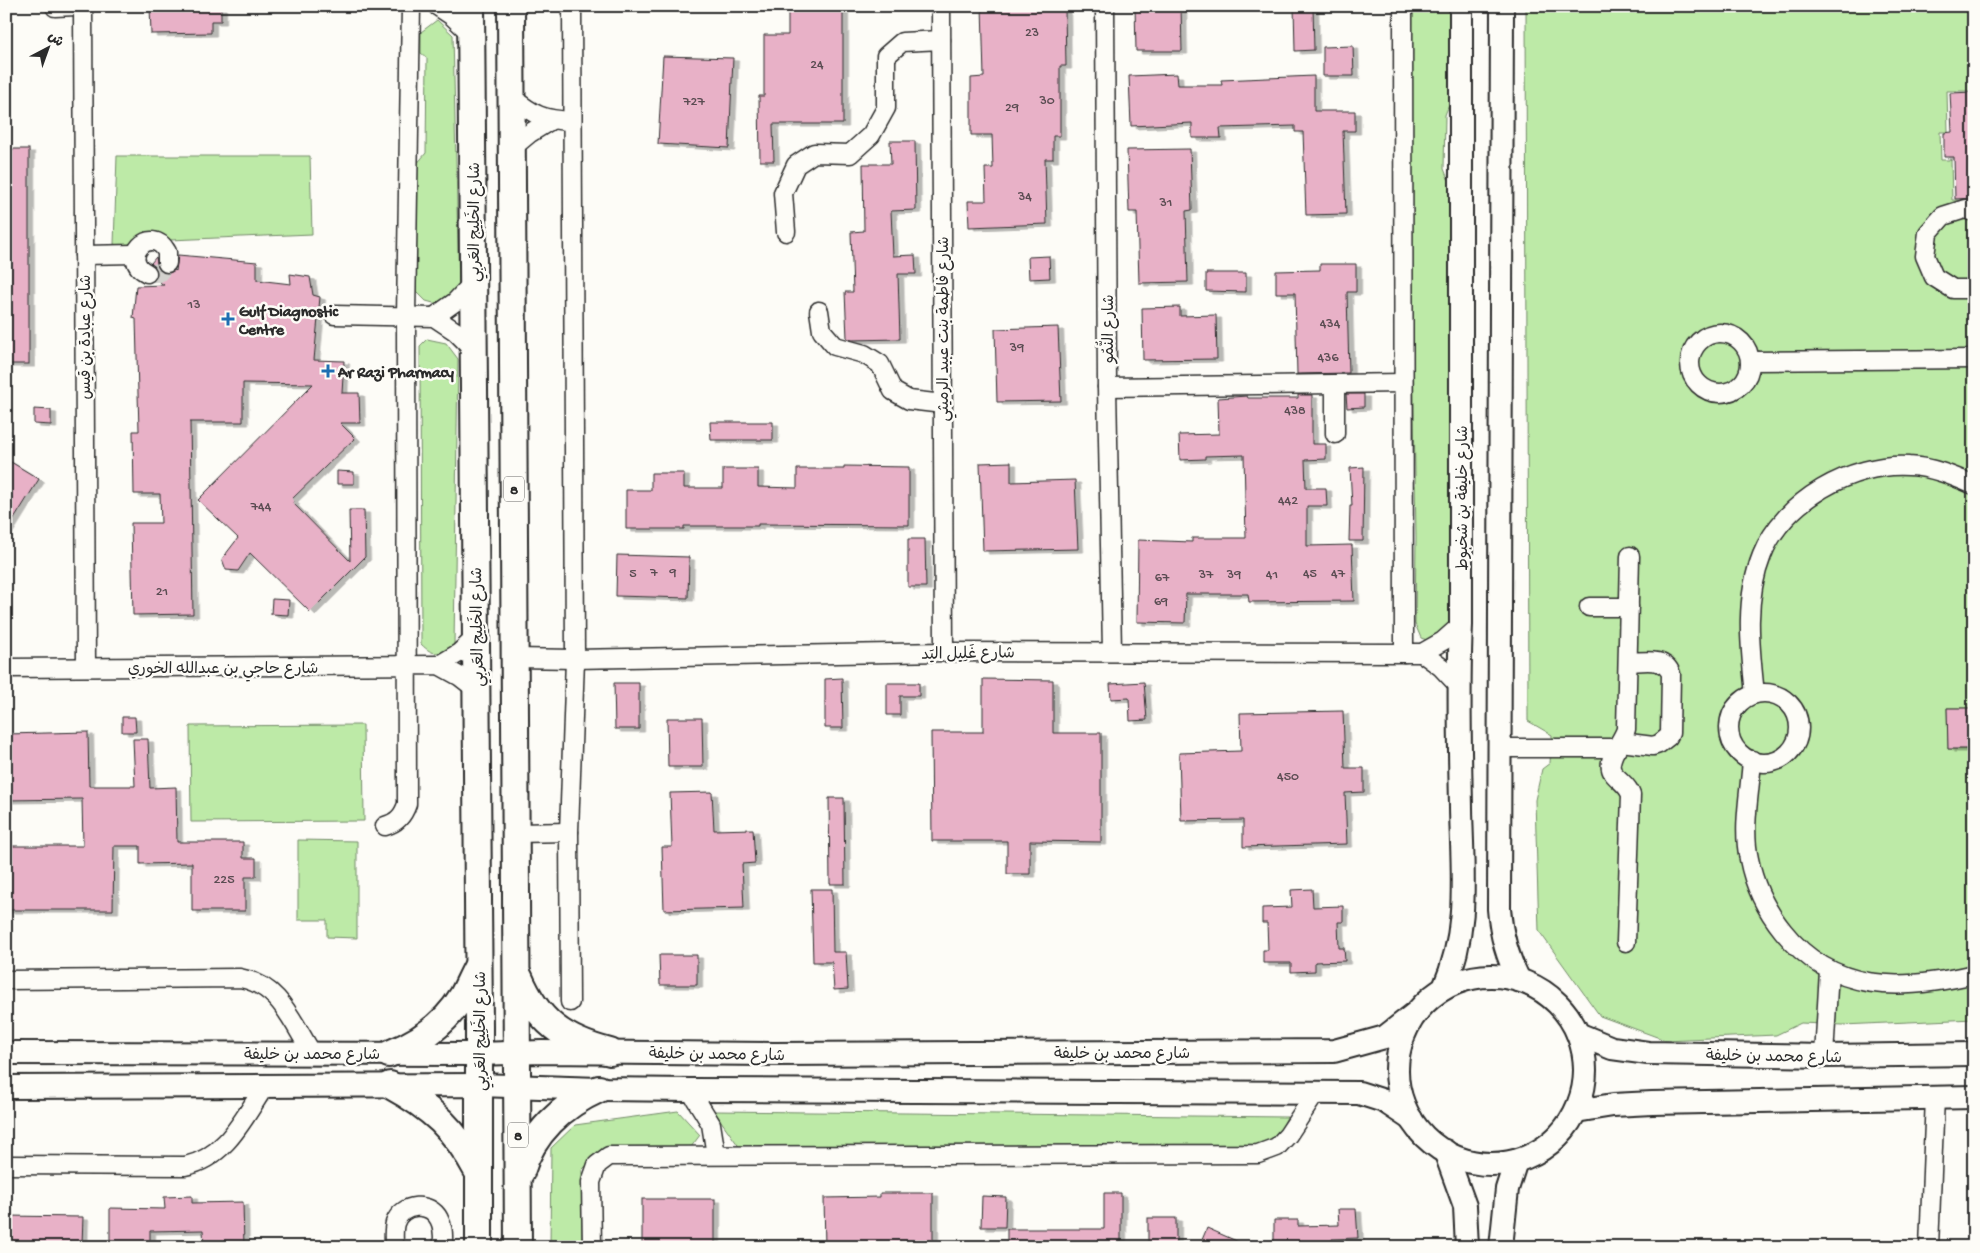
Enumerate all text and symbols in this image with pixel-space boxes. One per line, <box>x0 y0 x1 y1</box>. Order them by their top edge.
north arrow <box>22 22 72 72</box>
house number: 23 <box>1025 25 1039 42</box>
text: ش <box>43 29 66 52</box>
house number: 24 <box>810 57 824 74</box>
house number: 30 <box>1038 93 1055 110</box>
house number: 727 <box>682 94 705 111</box>
house number: 29 <box>1005 100 1019 117</box>
street label: شارع الخَلِيج العَربِي <box>464 162 488 282</box>
house number: 34 <box>1017 189 1032 206</box>
house number: 31 <box>1159 195 1172 212</box>
street label: شارع فاطمة بنت عبيد الرميثي <box>935 236 957 422</box>
street label: شارع عبادة بن قيس <box>78 275 97 399</box>
street label: شارع النُّمُو <box>1095 294 1120 365</box>
house number: 13 <box>187 297 200 314</box>
place label: Gulf Diagnostic Centre <box>238 303 339 341</box>
marker: Gulf Diagnostic Centre <box>221 312 235 326</box>
house number: 434 <box>1320 316 1341 333</box>
house number: 39 <box>1009 340 1024 357</box>
house number: 436 <box>1318 350 1339 367</box>
marker: Ar Razi Pharmacy <box>322 365 334 377</box>
place label: Ar Razi Pharmacy <box>337 365 454 384</box>
house number: 438 <box>1284 403 1306 420</box>
street label: شارع خليفة بن شخبوط <box>1454 425 1474 571</box>
road number: 8 <box>504 476 524 502</box>
house number: 442 <box>1278 493 1298 510</box>
house number: 744 <box>250 499 272 516</box>
house number: 7 <box>649 565 658 582</box>
house number: 9 <box>668 565 677 582</box>
house number: 5 <box>629 566 637 583</box>
house number: 45 <box>1303 566 1317 583</box>
house number: 47 <box>1331 566 1346 583</box>
street label: شارع الخَلِيج العَربِي <box>466 567 492 687</box>
house number: 37 <box>1198 567 1214 584</box>
house number: 39 <box>1226 567 1241 584</box>
house number: 41 <box>1266 567 1278 584</box>
house number: 67 <box>1155 570 1170 587</box>
house number: 21 <box>156 584 168 601</box>
house number: 69 <box>1154 594 1168 611</box>
street label: شارع غَلِيل اليَد <box>921 643 1015 666</box>
street label: شارع حاجي بن عبدالله الخوري <box>128 661 318 682</box>
house number: 450 <box>1277 769 1299 786</box>
house number: 225 <box>213 872 235 889</box>
street label: شارع الخَلِيج العَربِي <box>470 971 494 1091</box>
street label: شارع محمد بن خليفة <box>649 1045 785 1067</box>
street label: شارع محمد بن خليفة <box>1054 1045 1190 1065</box>
street label: شارع محمد بن خليفة <box>244 1046 380 1066</box>
street label: شارع محمد بن خليفة <box>1706 1047 1842 1069</box>
road number: 8 <box>508 1122 528 1148</box>

